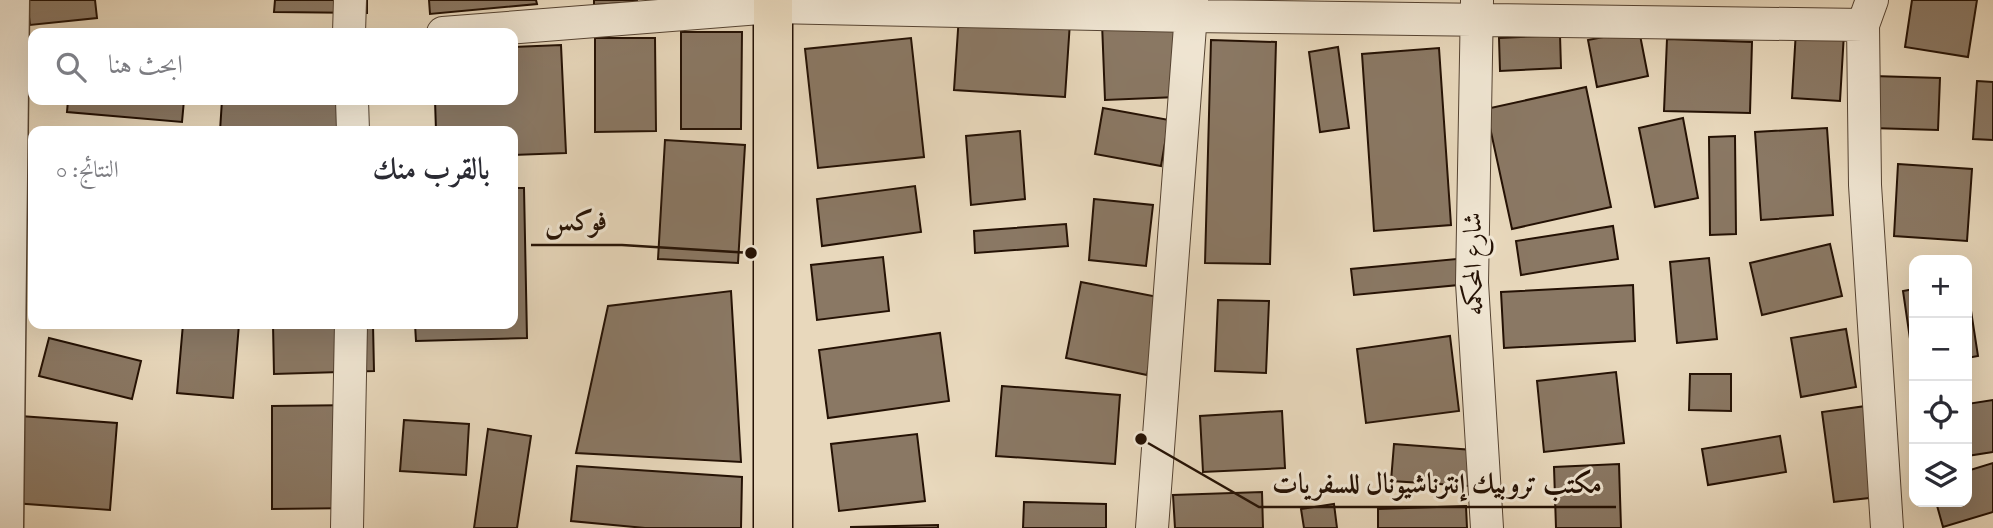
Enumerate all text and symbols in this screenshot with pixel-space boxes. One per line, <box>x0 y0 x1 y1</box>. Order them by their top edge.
search box <box>28 28 518 105</box>
icon: search <box>52 48 90 86</box>
text: ابحث هنا <box>108 49 183 82</box>
text: بالقرب منك <box>373 152 490 190</box>
text: النتائج: 0 <box>56 156 119 185</box>
callout: فوكس <box>531 196 622 245</box>
text: فوكس <box>545 205 607 240</box>
street label: شارع المحكمه <box>1457 212 1495 316</box>
map controls <box>1909 255 1972 507</box>
button: + <box>1909 255 1972 318</box>
button: − <box>1909 318 1972 381</box>
button: locate <box>1909 381 1972 444</box>
button: layers <box>1909 444 1972 507</box>
callout: مكتب تروبيك إنترناشيونال للسفريات <box>1259 458 1616 507</box>
text: مكتب تروبيك إنترناشيونال للسفريات <box>1272 468 1602 503</box>

